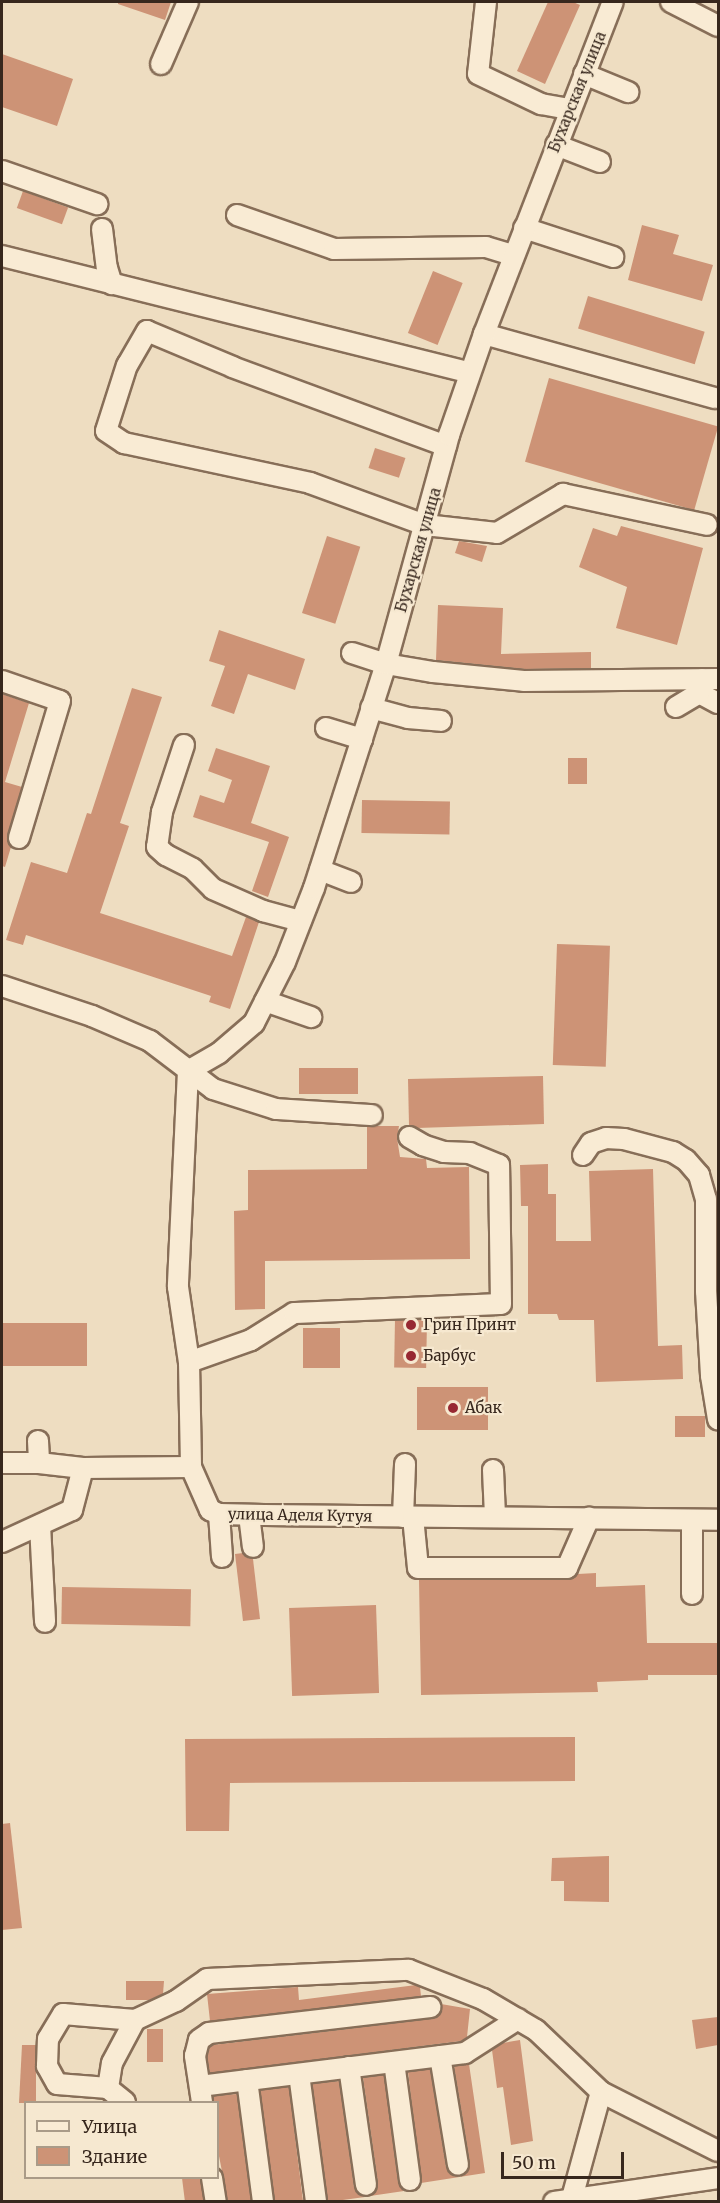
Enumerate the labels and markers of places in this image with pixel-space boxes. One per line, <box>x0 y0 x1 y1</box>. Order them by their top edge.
place label: Грин Принт <box>423 1316 516 1334</box>
marker: Грин Принт <box>404 1318 418 1332</box>
place label: Барбус <box>423 1347 476 1365</box>
marker: Барбус <box>404 1349 418 1363</box>
place label: Абак <box>465 1399 502 1417</box>
marker: Абак <box>446 1401 460 1415</box>

